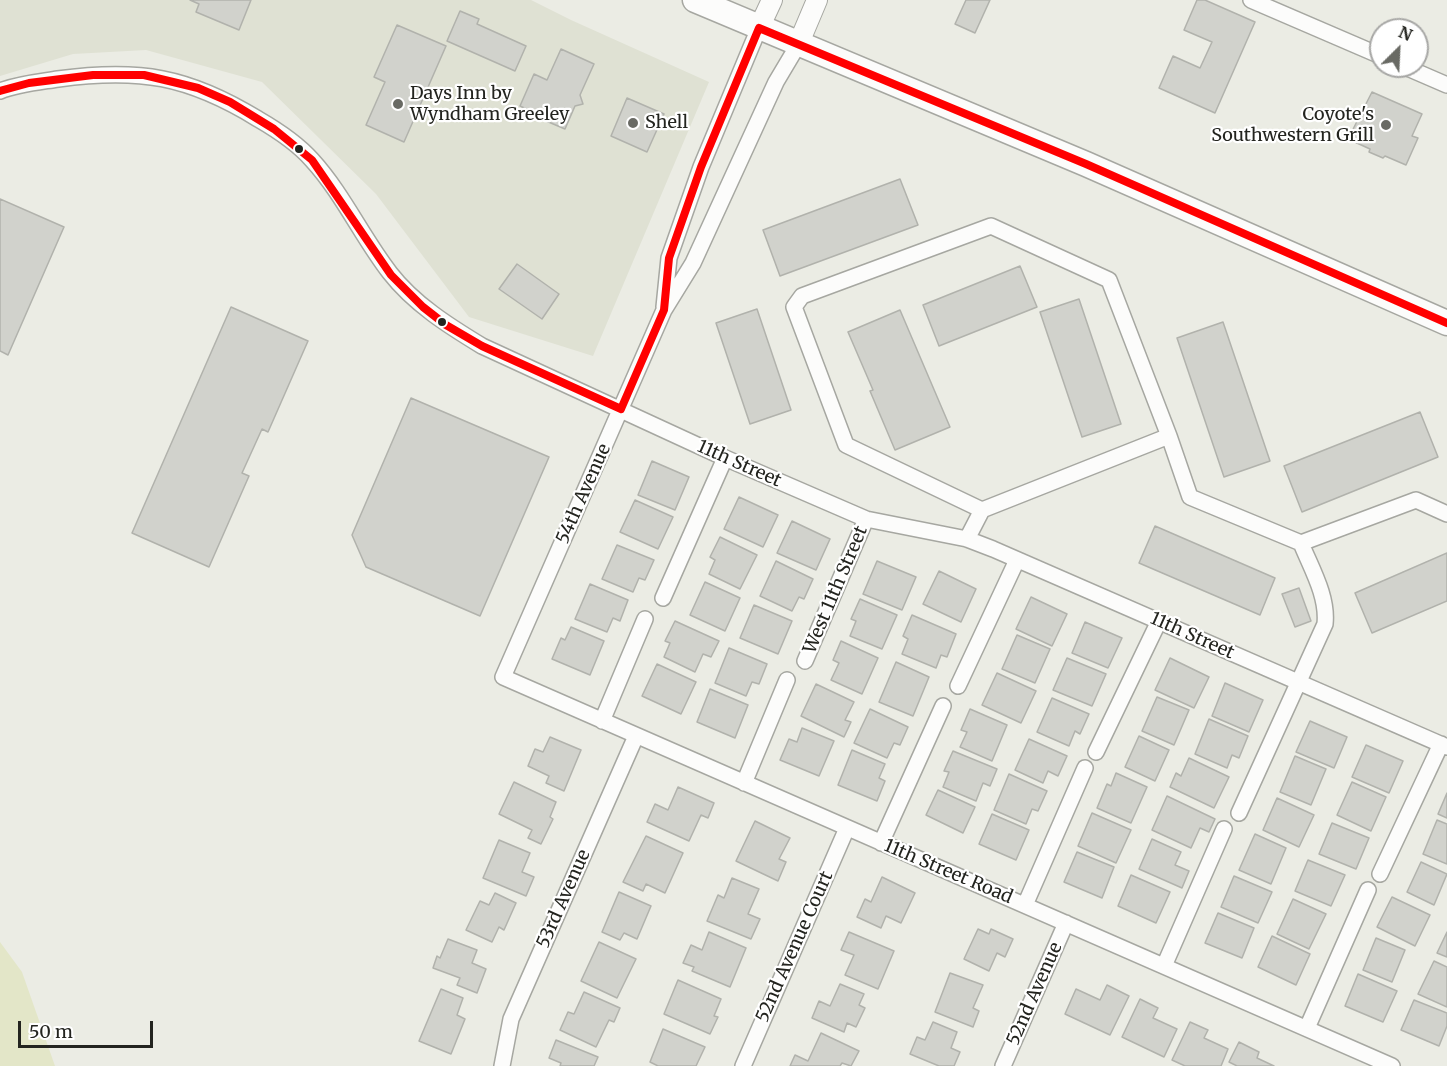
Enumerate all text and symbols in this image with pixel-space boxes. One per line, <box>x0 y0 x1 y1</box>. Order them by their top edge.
north arrow <box>1369 18 1429 78</box>
text: N <box>1396 22 1415 45</box>
place label: Days Inn by Wyndham Greeley <box>410 83 570 125</box>
marker: Days Inn by Wyndham Greeley <box>391 97 405 111</box>
place label: Coyote's Southwestern Grill <box>1211 104 1374 146</box>
place label: Shell <box>645 112 688 134</box>
marker: Shell <box>626 116 640 130</box>
marker: Coyote's Southwestern Grill <box>1379 118 1393 132</box>
unlabelled marker <box>293 143 305 155</box>
unlabelled marker <box>436 316 448 328</box>
street label: 11th Street <box>694 436 784 492</box>
street label: 54th Avenue <box>552 441 616 547</box>
street label: West 11th Street <box>799 523 873 657</box>
street label: 11th Street <box>1147 608 1237 664</box>
street label: 11th Street Road <box>880 835 1016 909</box>
street label: 53rd Avenue <box>533 846 595 952</box>
street label: 52nd Avenue Court <box>752 868 838 1026</box>
street label: 52nd Avenue <box>1003 939 1067 1049</box>
scale bar <box>21 1009 156 1047</box>
text: 50 m <box>29 1020 73 1043</box>

